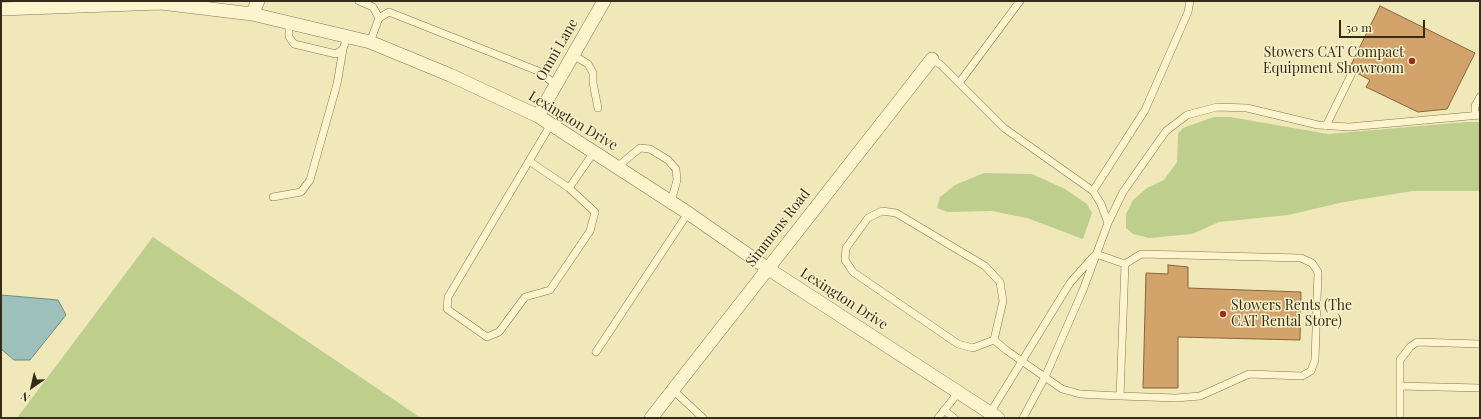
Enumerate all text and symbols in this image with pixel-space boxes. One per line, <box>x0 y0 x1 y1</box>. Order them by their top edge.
scale bar <box>1341 12 1427 38</box>
street label: Omni Lane <box>532 16 582 84</box>
text: 50 m <box>1346 19 1372 35</box>
place label: Stowers CAT Compact Equipment Showroom <box>1263 45 1404 78</box>
marker: Stowers CAT Compact Equipment Showroom <box>1407 56 1417 66</box>
street label: Lexington Drive <box>525 88 621 154</box>
street label: Simmons Road <box>742 186 814 270</box>
street label: Lexington Drive <box>797 264 891 334</box>
place label: Stowers Rents (The CAT Rental Store) <box>1231 298 1352 330</box>
marker: Stowers Rents (The CAT Rental Store) <box>1218 309 1228 319</box>
north arrow <box>12 367 52 407</box>
text: N <box>18 389 33 406</box>

